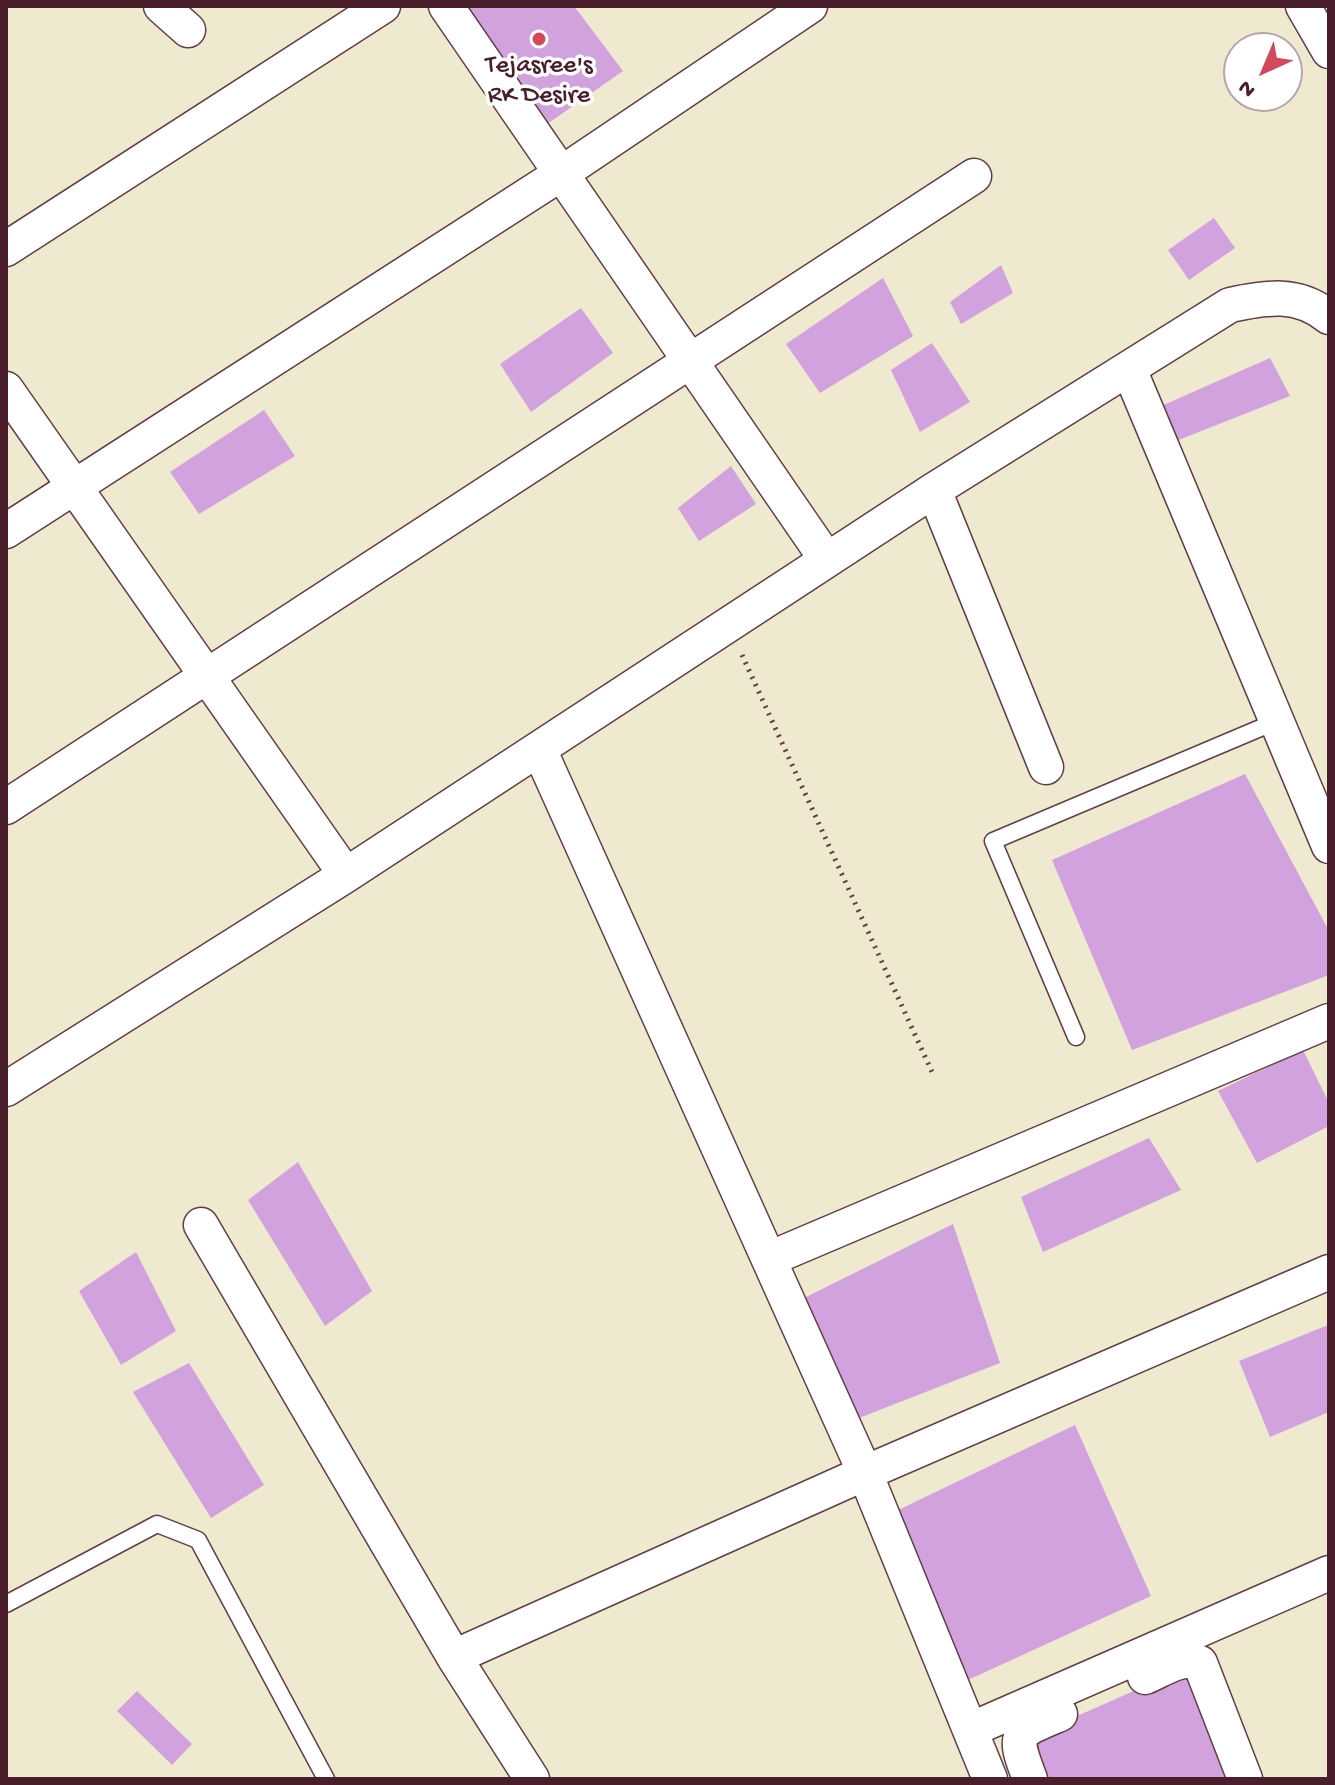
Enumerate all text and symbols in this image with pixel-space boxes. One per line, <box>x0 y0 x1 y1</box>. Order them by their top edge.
marker: Tejasree's RK Desire <box>530 30 548 48</box>
north arrow <box>1223 32 1303 112</box>
place label: Tejasree's RK Desire <box>485 51 593 112</box>
text: N <box>1234 73 1262 102</box>

